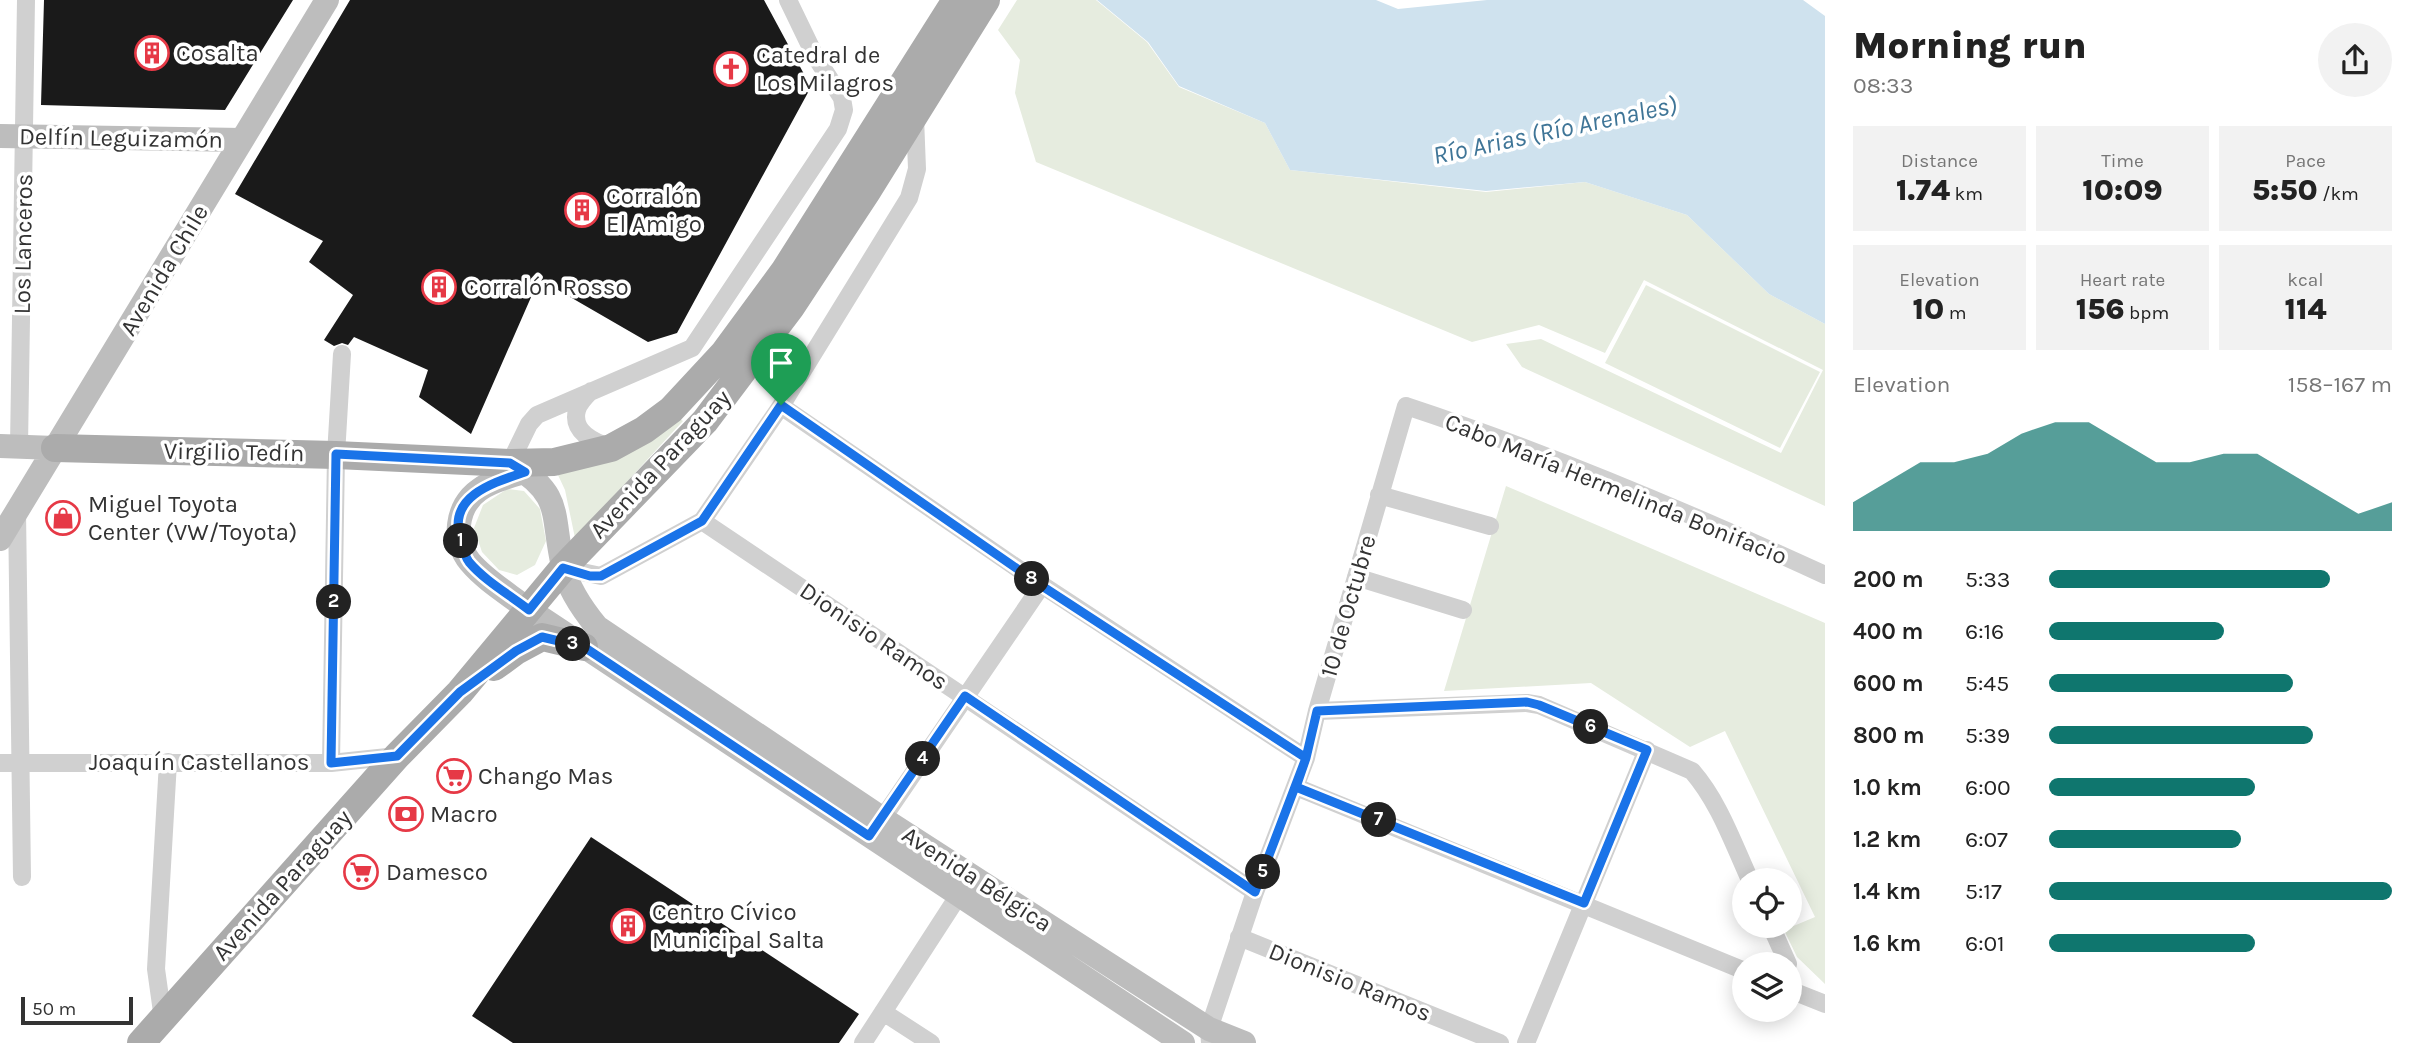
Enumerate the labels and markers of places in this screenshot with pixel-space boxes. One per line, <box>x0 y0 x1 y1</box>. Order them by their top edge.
building icon: Cosalta <box>133 34 171 72</box>
place label: Cosalta <box>176 39 259 67</box>
place label: Catedral de Los Milagros <box>756 41 894 97</box>
church icon: Catedral de Los Milagros <box>712 50 750 88</box>
place label: Corralón El Amigo <box>606 182 702 238</box>
building icon: Corralón El Amigo <box>563 191 601 229</box>
building icon: Corralón Rosso <box>420 268 458 306</box>
place label: Corralón Rosso <box>464 273 629 301</box>
pin <box>751 333 811 405</box>
place label: Miguel Toyota Center (VW/Toyota) <box>88 490 297 546</box>
shop icon: Miguel Toyota Center (VW/Toyota) <box>44 499 82 537</box>
pin: 1 <box>444 524 478 558</box>
pin: 8 <box>1014 562 1050 596</box>
pin: 2 <box>316 584 352 620</box>
pin: 3 <box>556 626 590 662</box>
pin: 6 <box>1574 710 1608 744</box>
pin: 4 <box>906 742 940 776</box>
supermarket icon: Chango Mas <box>435 757 473 795</box>
place label: Chango Mas <box>478 762 613 790</box>
bank icon: Macro <box>387 795 425 833</box>
place label: Macro <box>430 800 498 828</box>
pin: 7 <box>1362 802 1396 838</box>
supermarket icon: Damesco <box>342 853 380 891</box>
pin: 5 <box>1246 854 1280 890</box>
place label: Damesco <box>386 858 488 886</box>
place label: Centro Cívico Municipal Salta <box>652 898 824 954</box>
building icon: Centro Cívico Municipal Salta <box>609 907 647 945</box>

